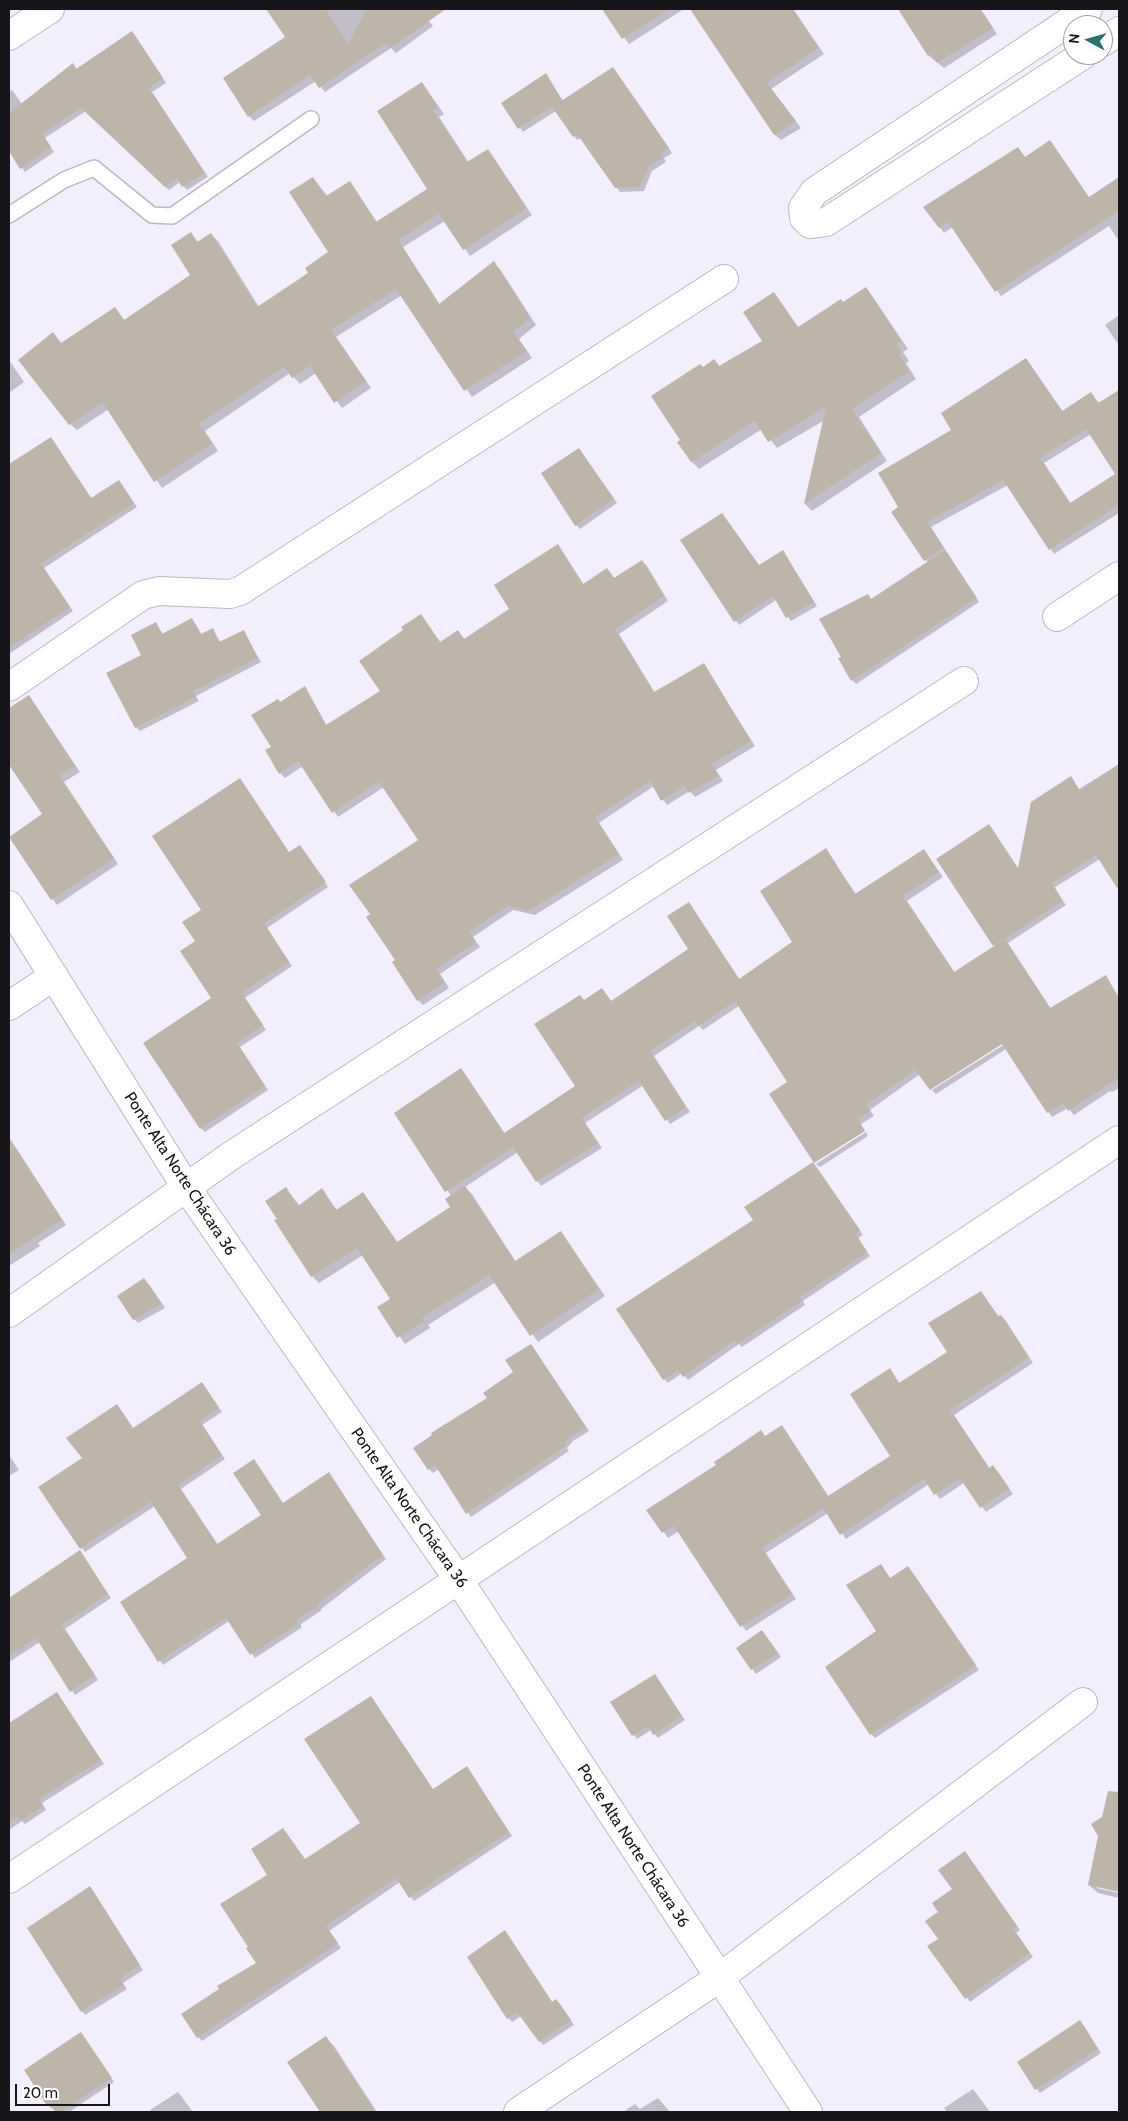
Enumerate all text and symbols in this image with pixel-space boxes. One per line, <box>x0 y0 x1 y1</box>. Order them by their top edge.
north arrow <box>1063 15 1113 65</box>
text: N <box>1065 33 1084 44</box>
street label: Ponte Alta Norte Chácara 36 <box>120 1089 240 1259</box>
street label: Ponte Alta Norte Chácara 36 <box>346 1424 472 1592</box>
street label: Ponte Alta Norte Chácara 36 <box>573 1761 693 1931</box>
scale bar <box>18 2074 112 2106</box>
text: 20 m <box>23 2084 58 2102</box>

